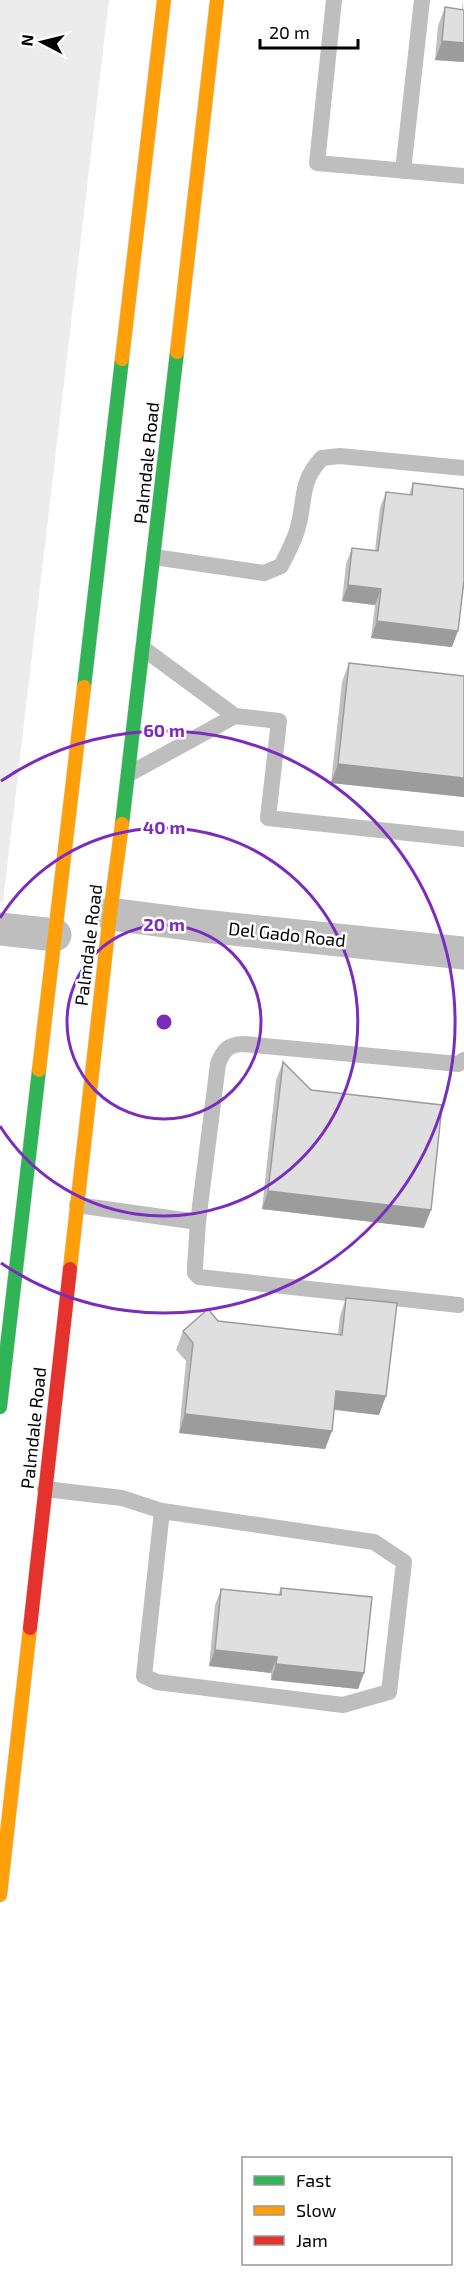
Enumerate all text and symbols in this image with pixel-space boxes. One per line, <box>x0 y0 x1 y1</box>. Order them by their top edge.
north arrow <box>12 12 72 72</box>
scale bar <box>260 12 358 50</box>
text: 20 m <box>269 21 310 43</box>
text: N <box>16 33 37 47</box>
street label: Palmdale Road <box>129 401 163 525</box>
text: 60 m <box>143 719 185 741</box>
text: 40 m <box>143 816 185 838</box>
street label: Palmdale Road <box>70 883 106 1007</box>
text: 20 m <box>143 913 185 935</box>
street label: Del Gado Road <box>227 917 347 951</box>
centre of rings <box>154 1012 174 1032</box>
street label: Palmdale Road <box>16 1366 50 1490</box>
legend <box>242 2157 452 2265</box>
text: Fast <box>296 2169 331 2191</box>
text: Slow <box>296 2199 337 2221</box>
text: Jam <box>296 2229 328 2251</box>

